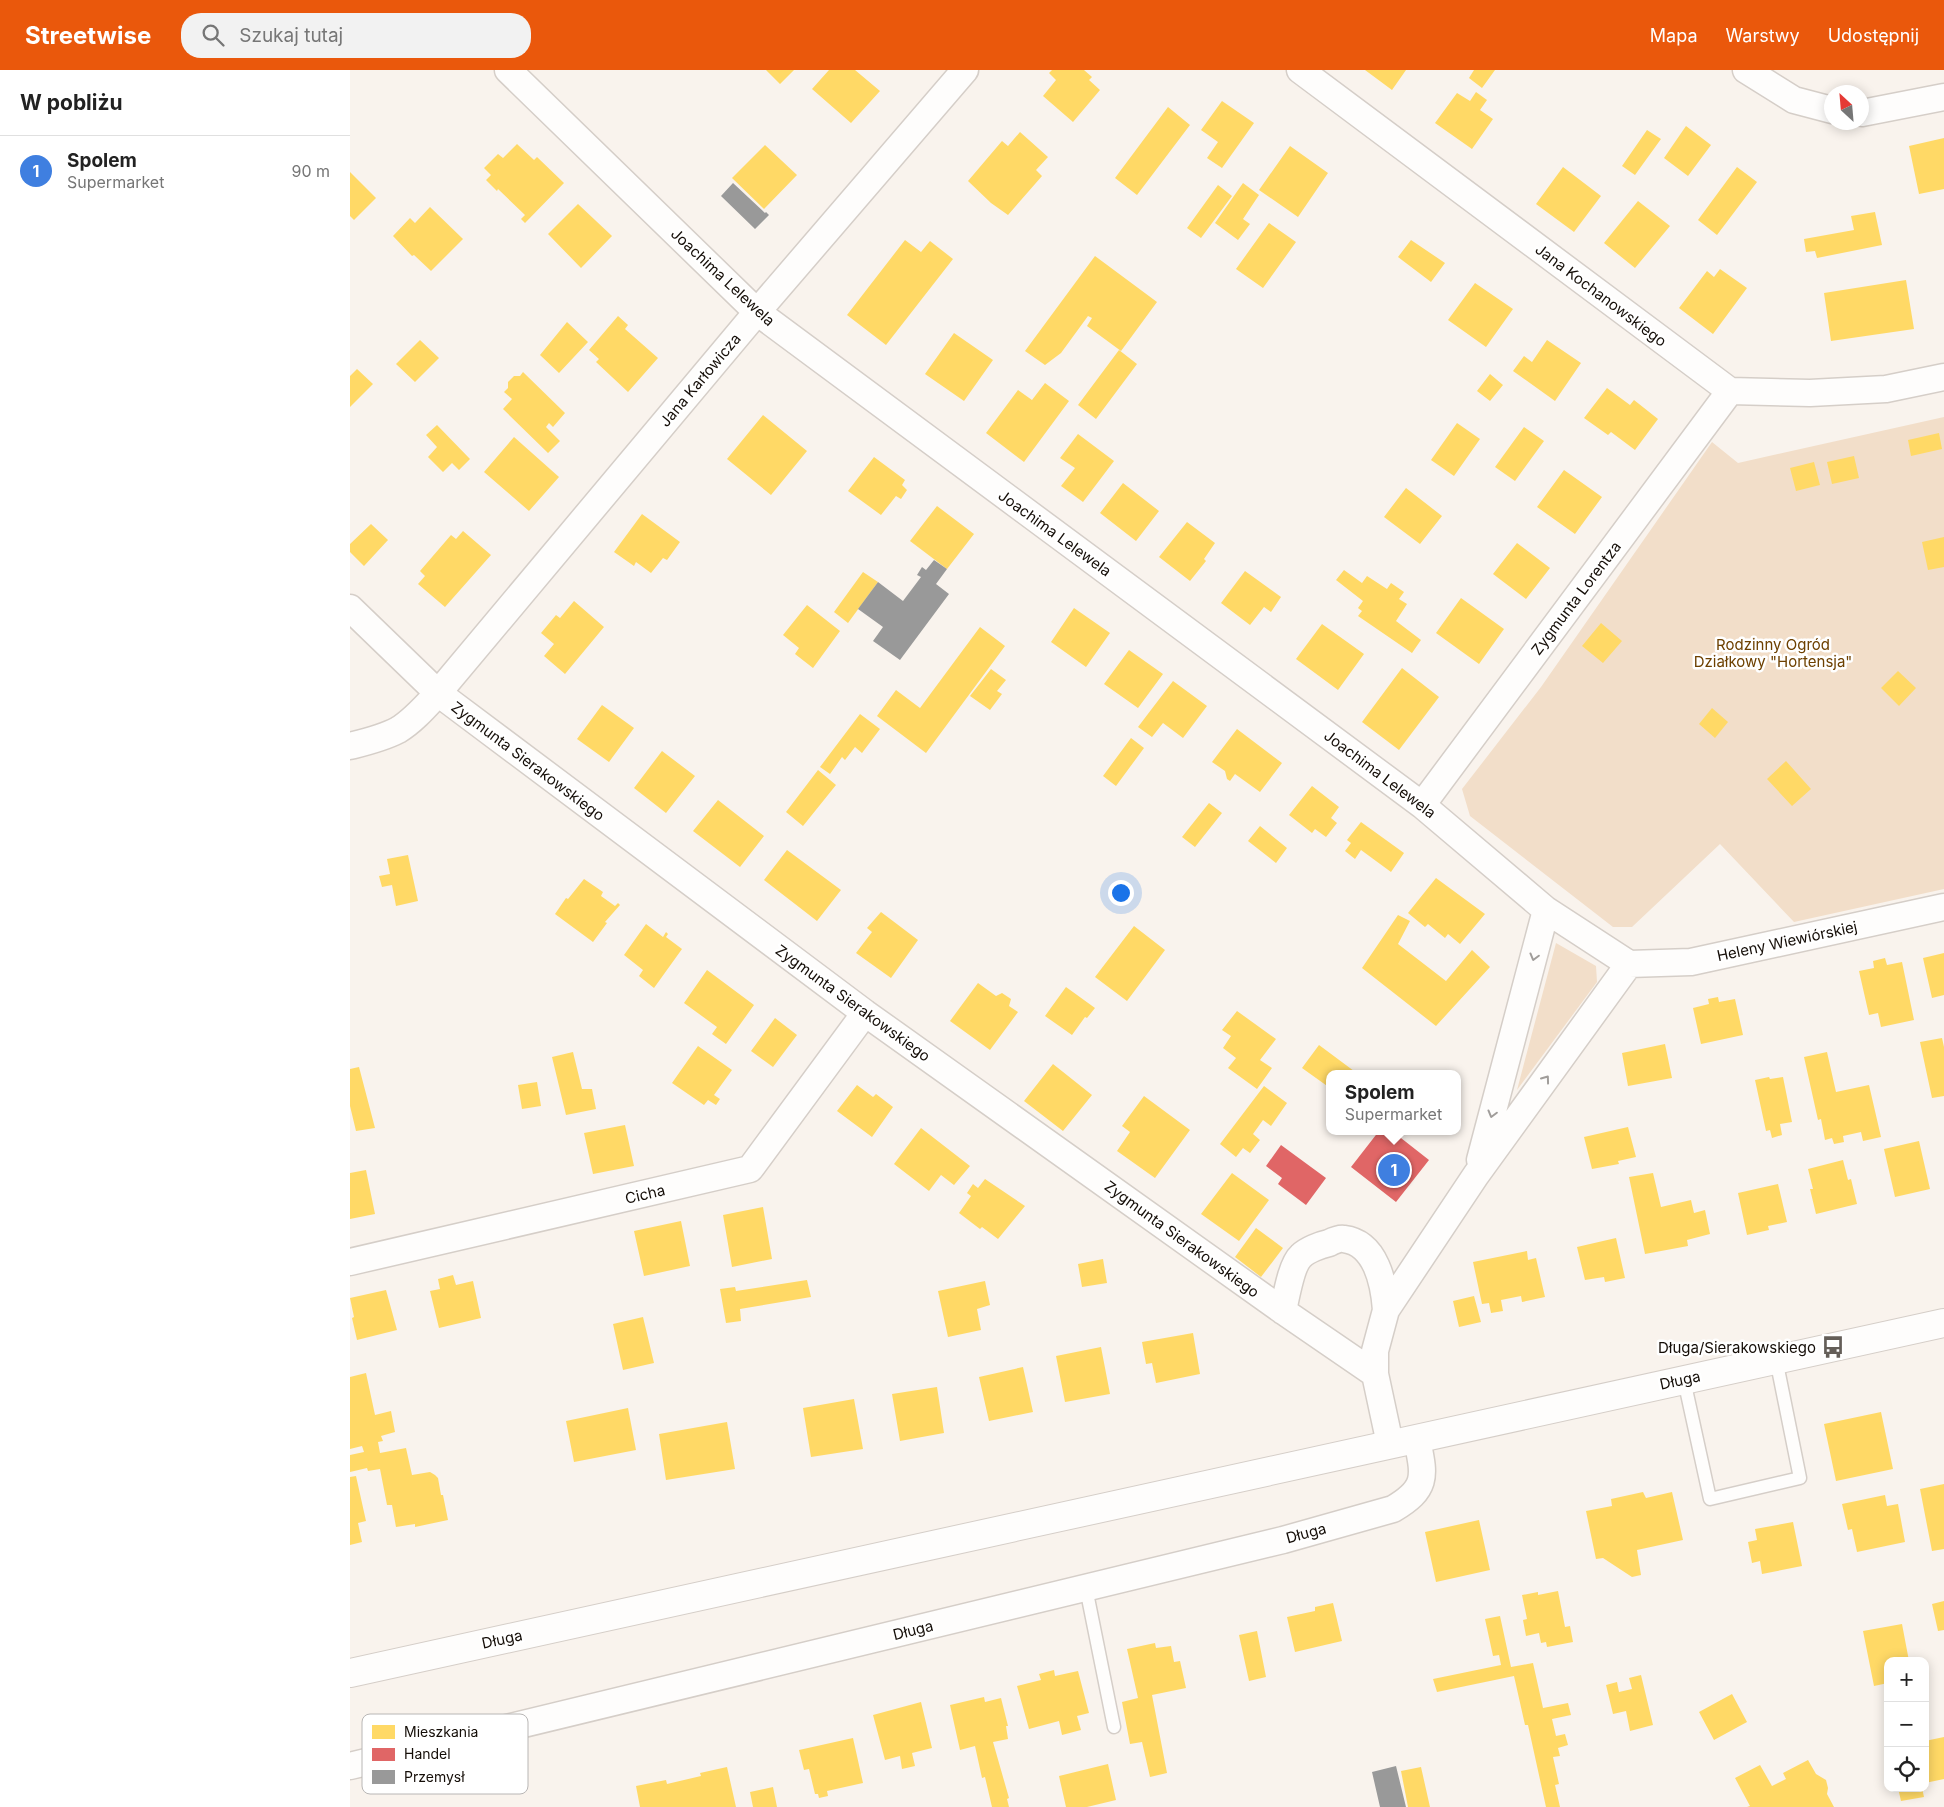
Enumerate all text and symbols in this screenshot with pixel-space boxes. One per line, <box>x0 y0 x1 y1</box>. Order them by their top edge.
search box <box>181 13 531 58</box>
text: Streetwise <box>25 21 151 50</box>
icon: search <box>199 21 227 49</box>
text: Szukaj tutaj <box>239 24 343 47</box>
text: Mapa <box>1650 25 1697 46</box>
text: Warstwy <box>1725 25 1800 46</box>
text: Udostępnij <box>1828 25 1919 46</box>
north arrow <box>1824 85 1869 130</box>
text: W pobliżu <box>20 90 123 115</box>
text: Spolem <box>67 149 137 172</box>
text: 1 <box>33 161 39 181</box>
text: 90 m <box>291 161 330 181</box>
text: Supermarket <box>67 172 164 192</box>
street label: Joachima Lelewela <box>667 224 779 330</box>
street label: Jana Kochanowskiego <box>1532 239 1670 351</box>
street label: Jana Karłowicza <box>655 329 745 431</box>
street label: Joachima Lelewela <box>995 486 1115 580</box>
street label: Zygmunta Lorentza <box>1527 537 1625 659</box>
park label: Rodzinny Ogród Działkowy "Hortensja" <box>1694 635 1852 671</box>
street label: Zygmunta Sierakowskiego <box>448 697 608 825</box>
street label: Joachima Lelewela <box>1320 726 1440 822</box>
your location <box>1108 880 1134 906</box>
street label: Heleny Wiewiórskiej <box>1715 917 1859 965</box>
street label: Zygmunta Sierakowskiego <box>772 940 934 1066</box>
one-way arrow <box>1529 952 1540 961</box>
popup <box>1326 1070 1461 1135</box>
one-way arrow <box>1540 1075 1549 1085</box>
text: Spolem <box>1345 1081 1415 1104</box>
text: Supermarket <box>1345 1104 1442 1124</box>
one-way arrow <box>1488 1109 1498 1118</box>
pin: 1 <box>1378 1151 1410 1189</box>
street label: Zygmunta Sierakowskiego <box>1101 1176 1263 1302</box>
street label: Cicha <box>623 1180 667 1208</box>
bus stop icon: Długa/Sierakowskiego <box>1820 1334 1846 1360</box>
place label: Długa/Sierakowskiego <box>1658 1338 1816 1357</box>
street label: Długa <box>1658 1366 1702 1394</box>
street label: Długa <box>1284 1519 1328 1547</box>
street label: Długa <box>891 1616 935 1644</box>
street label: Długa <box>480 1625 524 1653</box>
map controls <box>1884 1657 1929 1792</box>
button: + <box>1884 1657 1929 1702</box>
button: − <box>1884 1702 1929 1747</box>
legend <box>362 1714 528 1794</box>
text: Mieszkania <box>404 1723 478 1740</box>
text: Handel <box>404 1745 451 1762</box>
button: locate <box>1884 1747 1929 1792</box>
text: Przemysł <box>404 1768 465 1785</box>

